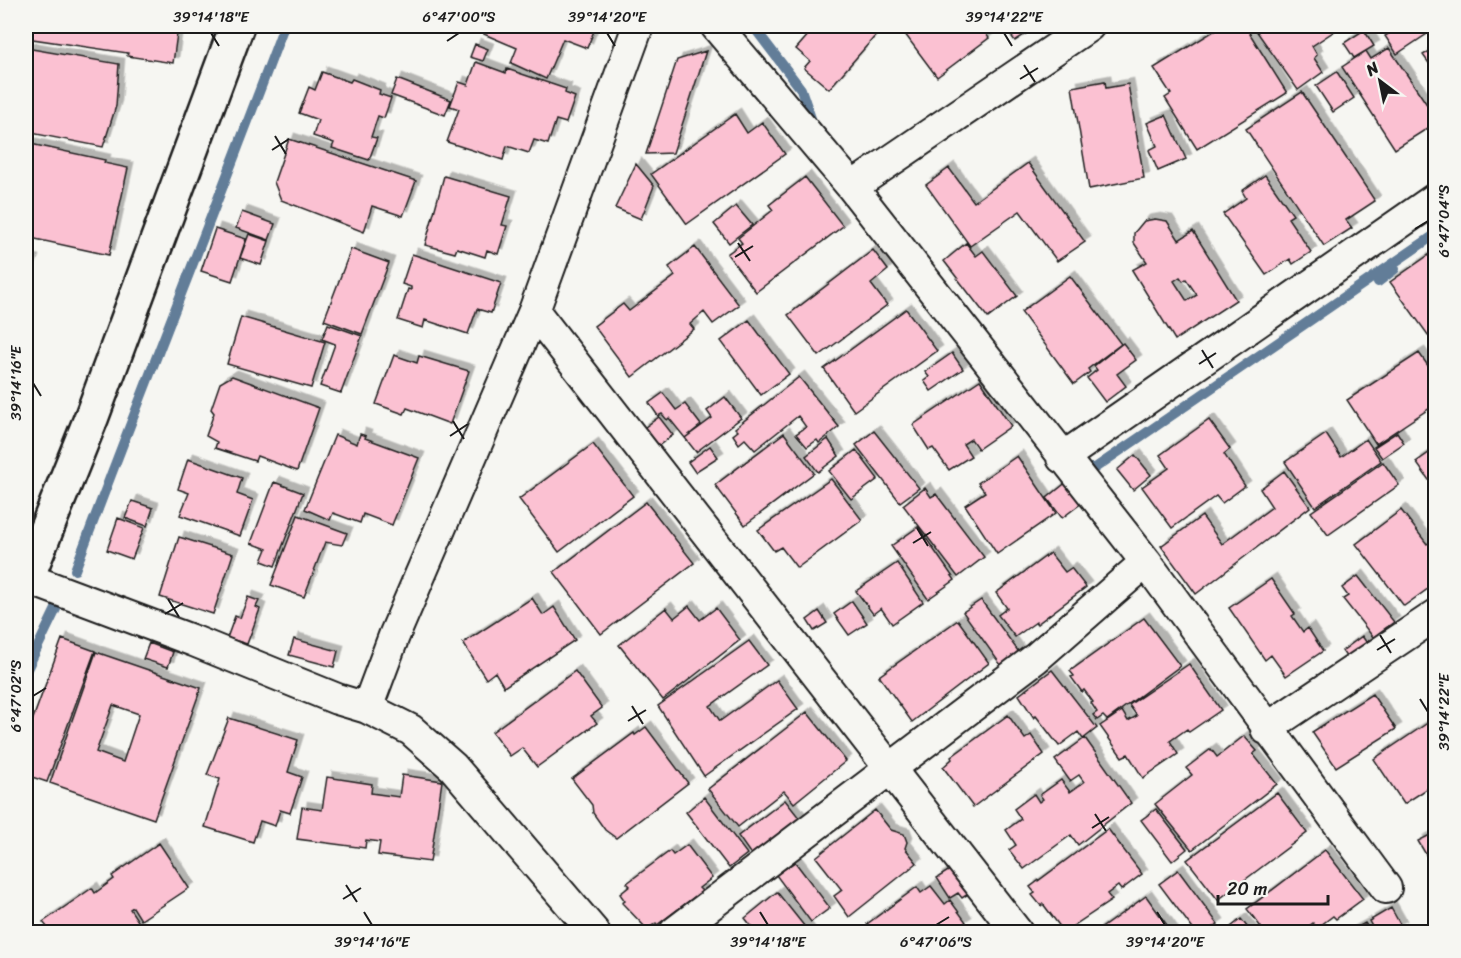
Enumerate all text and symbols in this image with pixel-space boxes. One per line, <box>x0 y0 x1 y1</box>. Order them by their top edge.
text: 39°14'18"E <box>173 4 250 30</box>
text: 6°47'00"S <box>422 4 496 30</box>
text: 39°14'20"E <box>568 4 648 30</box>
text: 39°14'22"E <box>965 4 1044 30</box>
north arrow <box>1350 51 1410 111</box>
text: N <box>1359 53 1385 84</box>
text: 6°47'04"S <box>1431 184 1457 257</box>
text: 39°14'16"E <box>3 344 29 420</box>
text: 6°47'02"S <box>3 659 29 732</box>
text: 39°14'22"E <box>1431 672 1457 751</box>
scale bar <box>1218 868 1328 906</box>
text: 20 m <box>1227 873 1267 905</box>
text: 39°14'16"E <box>335 929 411 955</box>
text: 39°14'18"E <box>730 929 807 955</box>
text: 6°47'06"S <box>900 929 973 955</box>
text: 39°14'20"E <box>1126 929 1206 955</box>

